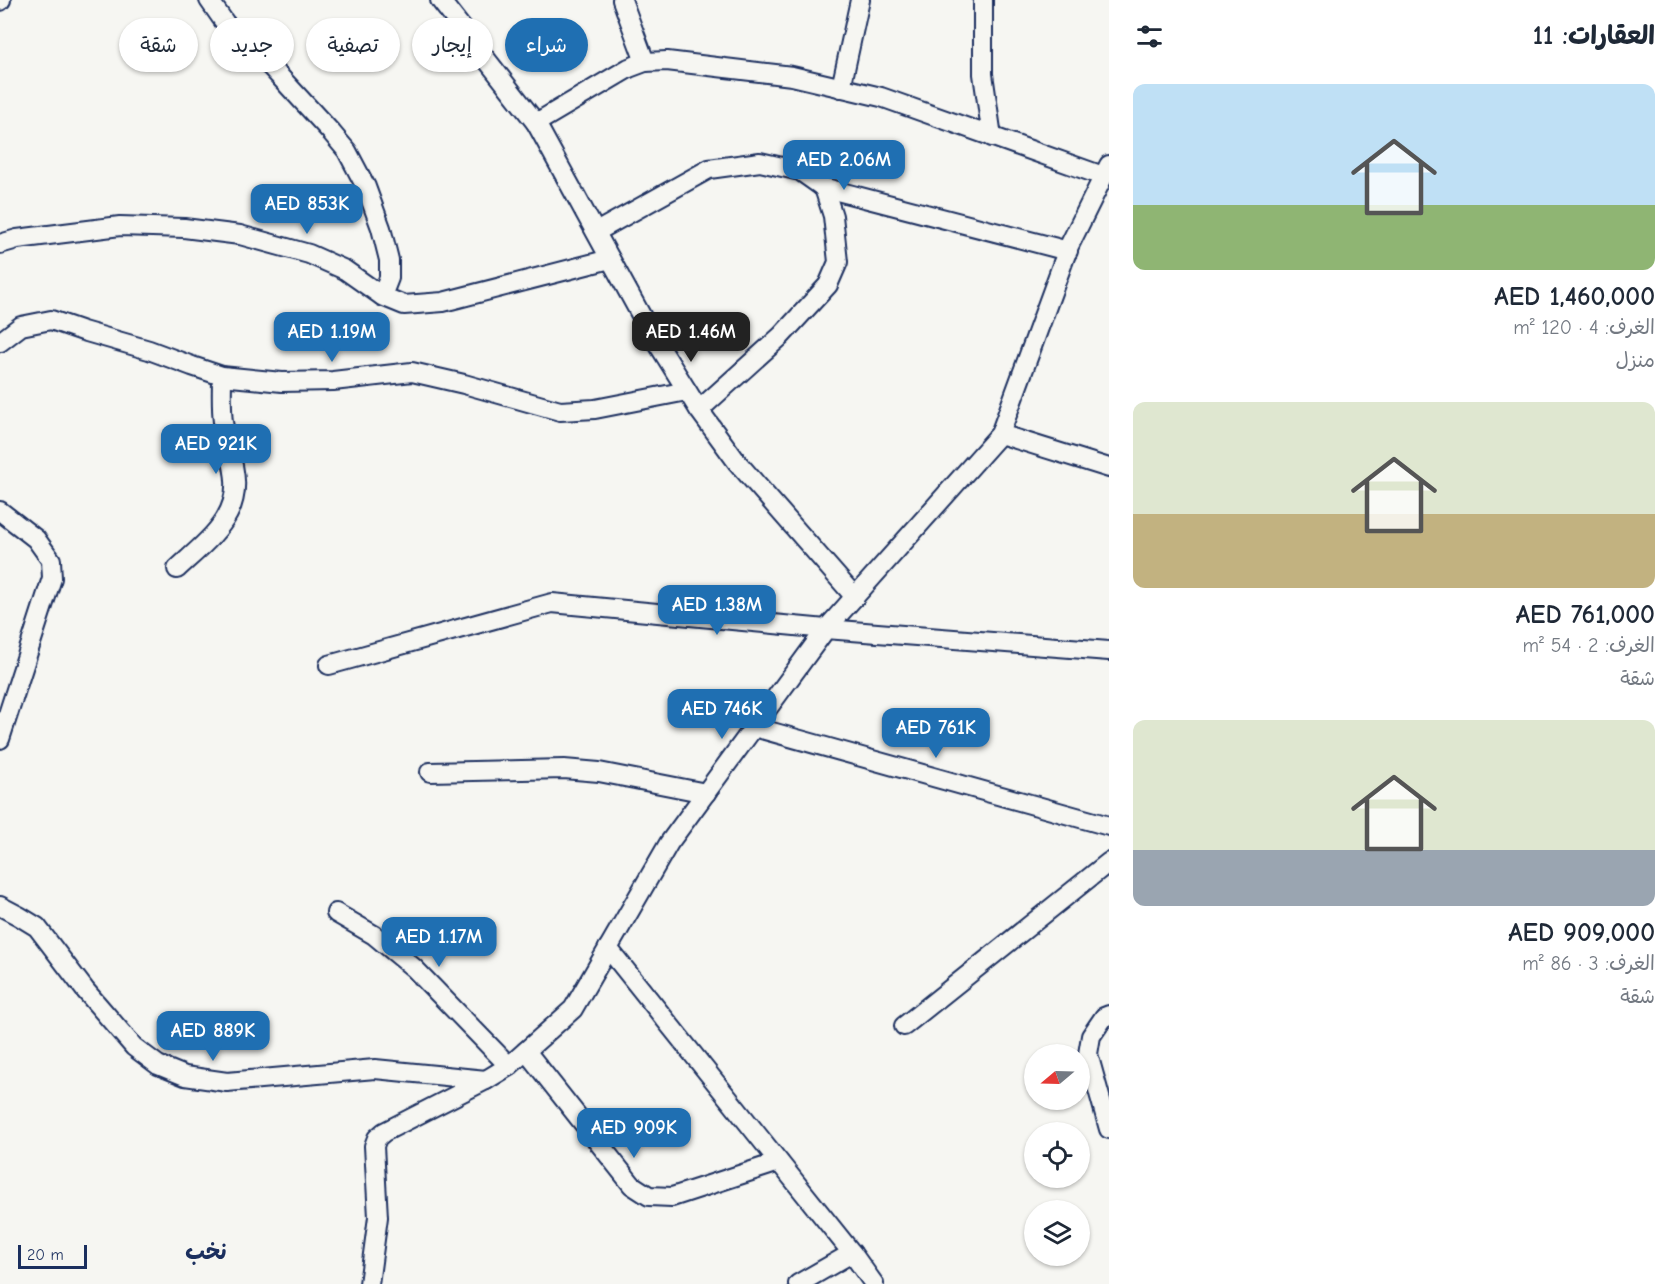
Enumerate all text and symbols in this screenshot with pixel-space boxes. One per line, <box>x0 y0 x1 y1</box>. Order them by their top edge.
chip: شقة <box>119 18 198 72</box>
chip: جديد <box>210 18 294 72</box>
chip: تصفية <box>306 18 400 72</box>
chip: إيجار <box>412 18 493 72</box>
chip: شراء <box>505 18 588 72</box>
icon: filters <box>1133 20 1166 53</box>
text: العقارات: 11 <box>1533 21 1655 51</box>
icon: home <box>1340 123 1448 231</box>
pin: AED 2.06M <box>775 140 913 191</box>
text: AED 2.06M <box>797 148 891 171</box>
pin: AED 853K <box>245 184 369 235</box>
text: AED 853K <box>265 192 349 215</box>
text: AED 1,460,000 <box>1494 282 1655 312</box>
pin: AED 1.19M <box>263 312 401 363</box>
pin: AED 1.46M <box>622 312 760 363</box>
text: الغرف: 4 · 120 m² <box>1513 316 1655 339</box>
text: AED 1.19M <box>288 320 376 343</box>
text: AED 1.46M <box>646 320 736 343</box>
text: منزل <box>1616 349 1655 372</box>
pin: AED 921K <box>154 424 278 475</box>
text: AED 921K <box>175 432 257 455</box>
icon: home <box>1340 441 1448 549</box>
pin: AED 1.38M <box>648 585 786 636</box>
text: AED 1.38M <box>672 593 762 616</box>
text: AED 761,000 <box>1516 600 1655 630</box>
text: الغرف: 2 · 54 m² <box>1522 634 1655 657</box>
text: شقة <box>1620 667 1655 690</box>
pin: AED 746K <box>660 689 784 740</box>
text: AED 746K <box>682 697 762 720</box>
pin: AED 761K <box>874 708 998 759</box>
text: AED 761K <box>896 716 976 739</box>
icon: home <box>1340 759 1448 867</box>
pin: AED 1.17M <box>370 917 508 968</box>
text: AED 909,000 <box>1508 918 1655 948</box>
text: AED 1.17M <box>396 925 482 948</box>
text: الغرف: 3 · 86 m² <box>1522 952 1655 975</box>
text: شقة <box>1620 985 1655 1008</box>
pin: AED 889K <box>151 1011 275 1062</box>
text: AED 889K <box>171 1019 255 1042</box>
north arrow <box>1024 1044 1090 1110</box>
map controls <box>1024 1044 1090 1266</box>
pin: AED 909K <box>572 1108 696 1159</box>
text: AED 909K <box>591 1116 677 1139</box>
button: locate <box>1024 1122 1090 1188</box>
button: layers <box>1024 1200 1090 1266</box>
district label: نخب <box>185 1239 227 1265</box>
scale bar <box>18 1242 87 1270</box>
text: 20 m <box>27 1246 64 1264</box>

